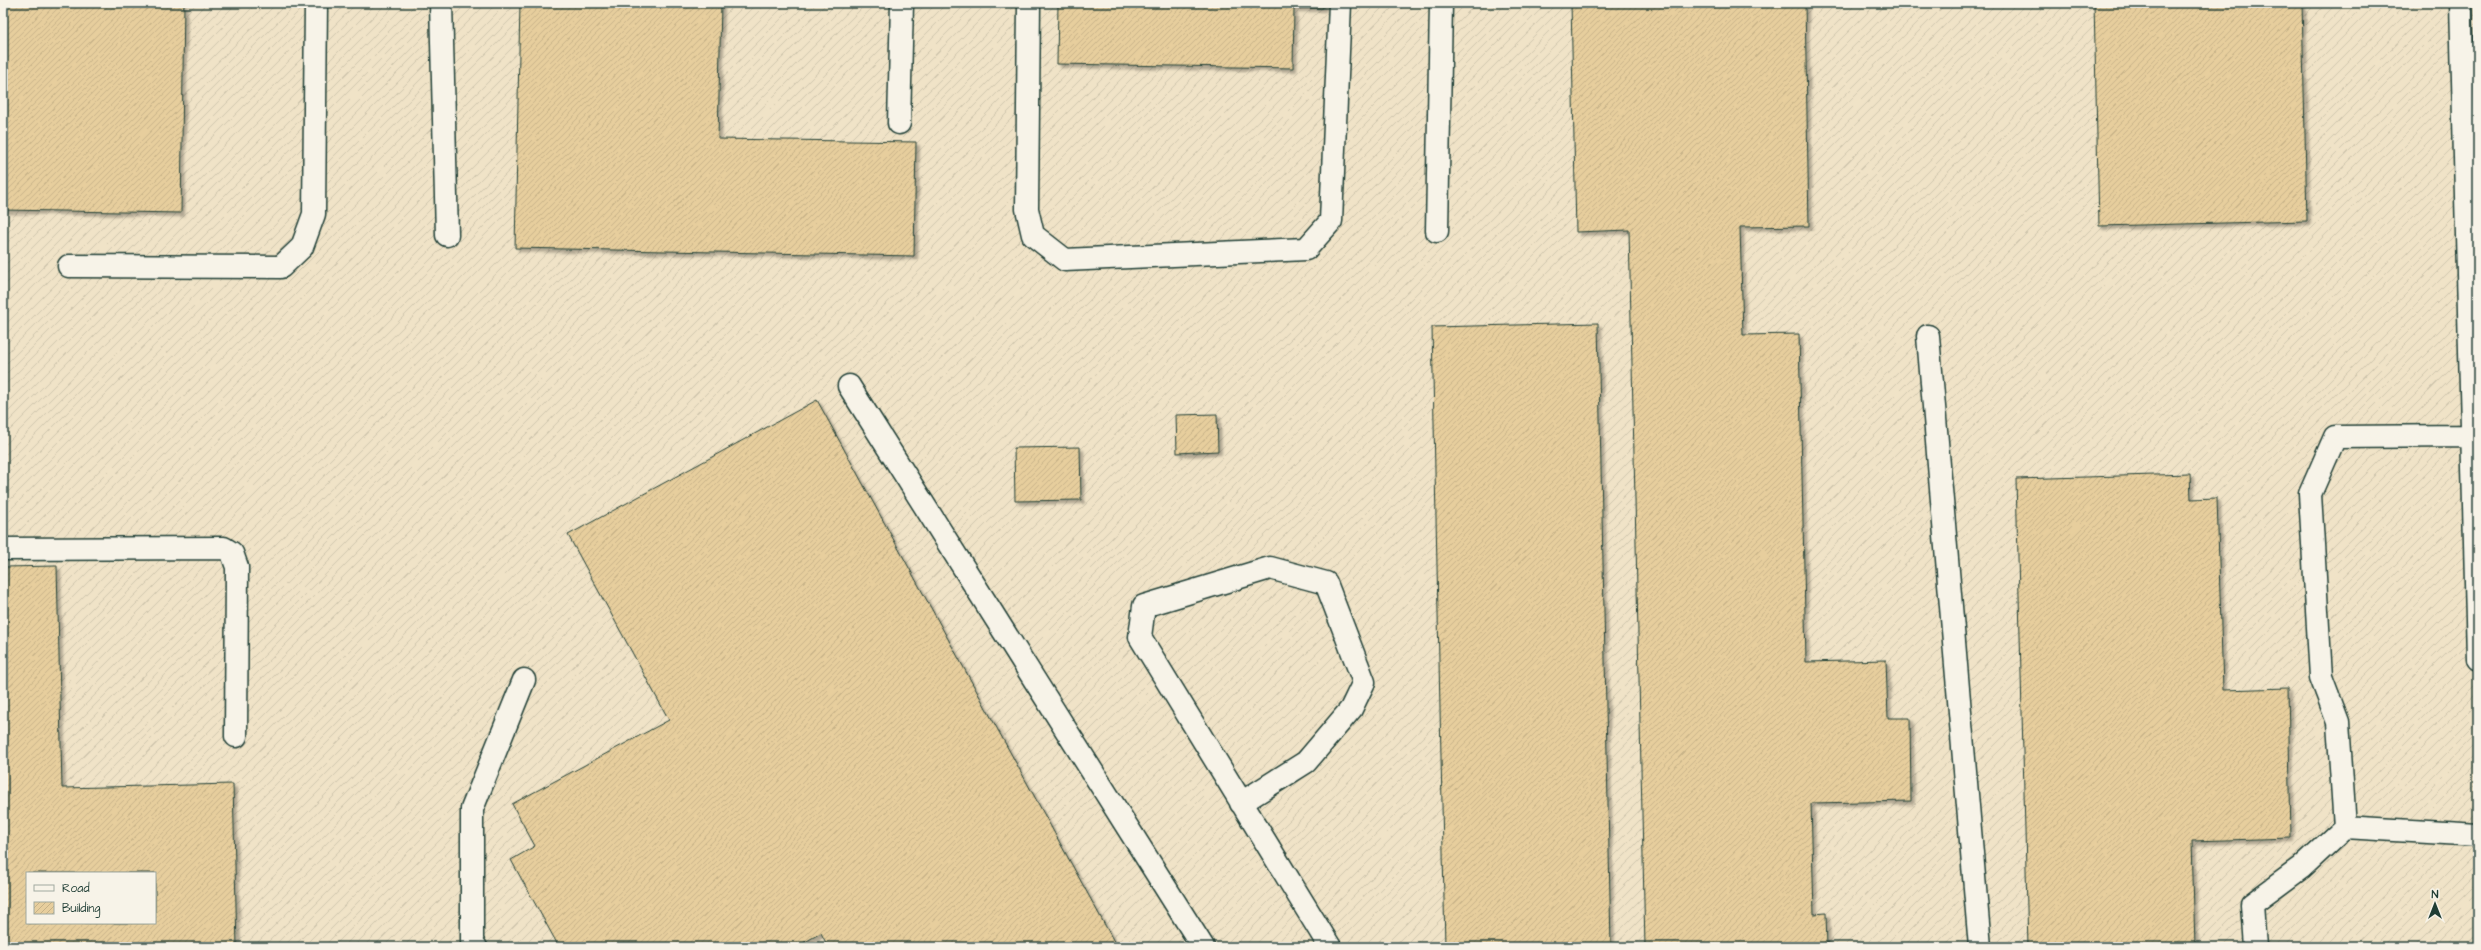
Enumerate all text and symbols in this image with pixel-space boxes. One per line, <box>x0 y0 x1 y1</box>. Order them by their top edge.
legend <box>26 872 156 924</box>
text: Road <box>62 880 90 897</box>
north arrow <box>2415 884 2455 924</box>
text: N <box>2432 887 2439 902</box>
text: Building <box>62 900 100 918</box>

